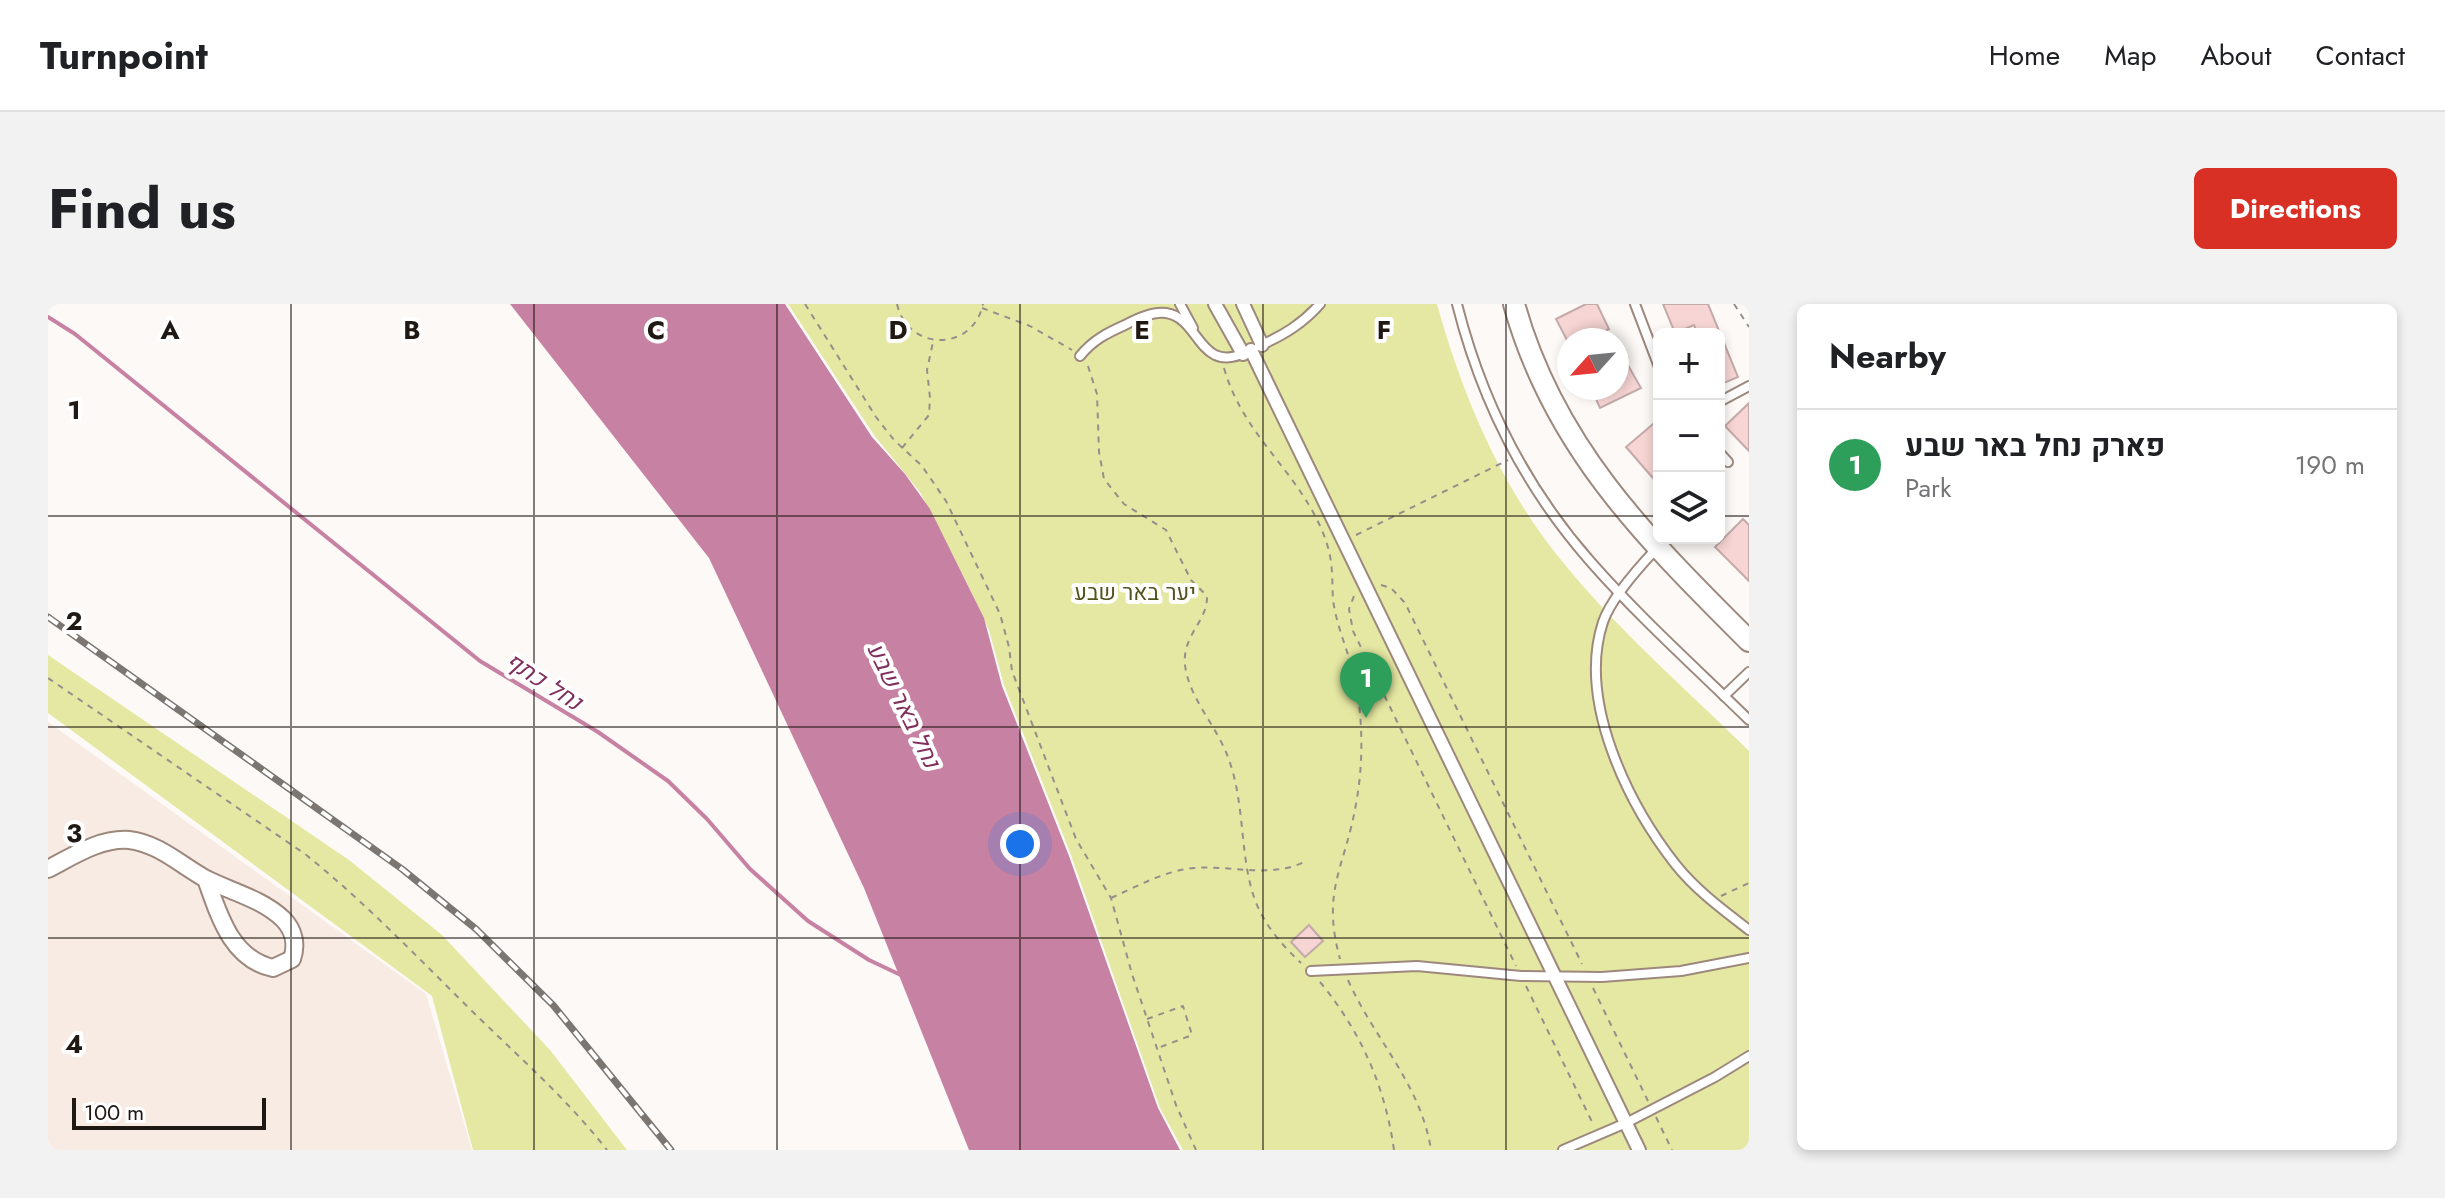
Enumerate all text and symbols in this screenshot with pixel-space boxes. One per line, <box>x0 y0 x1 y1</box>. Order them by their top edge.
text: Turnpoint <box>40 28 208 83</box>
text: Home <box>1989 35 2060 76</box>
text: Map <box>2104 35 2156 76</box>
text: About <box>2200 35 2272 76</box>
text: Contact <box>2316 35 2405 76</box>
text: Find us <box>48 168 236 249</box>
button: Directions <box>2194 168 2397 249</box>
text: A <box>159 311 180 349</box>
text: B <box>403 311 421 349</box>
text: C <box>647 311 665 349</box>
text: D <box>888 311 908 349</box>
text: E <box>1134 311 1150 349</box>
text: F <box>1377 311 1391 349</box>
north arrow <box>1557 328 1629 400</box>
map controls <box>1653 328 1725 544</box>
button: + <box>1653 328 1725 400</box>
text: Nearby <box>1829 332 1946 381</box>
text: 1 <box>67 391 81 429</box>
button: − <box>1653 400 1725 472</box>
text: פארק נחל באר שבע <box>1905 424 2165 467</box>
text: 1 <box>1848 446 1862 484</box>
text: 190 m <box>2295 446 2365 484</box>
text: Park <box>1905 469 1951 507</box>
button: layers <box>1653 472 1725 544</box>
park label: יער באר שבע <box>1074 576 1196 608</box>
text: 2 <box>65 602 83 640</box>
water label: נחל באר שבע <box>859 636 950 776</box>
water label: נחל כתף <box>499 643 591 720</box>
pin: 1 <box>1340 652 1392 718</box>
text: 3 <box>66 814 82 852</box>
your location <box>1000 824 1040 864</box>
text: 4 <box>65 1025 83 1063</box>
scale bar <box>72 1094 266 1130</box>
text: 100 m <box>84 1096 144 1128</box>

